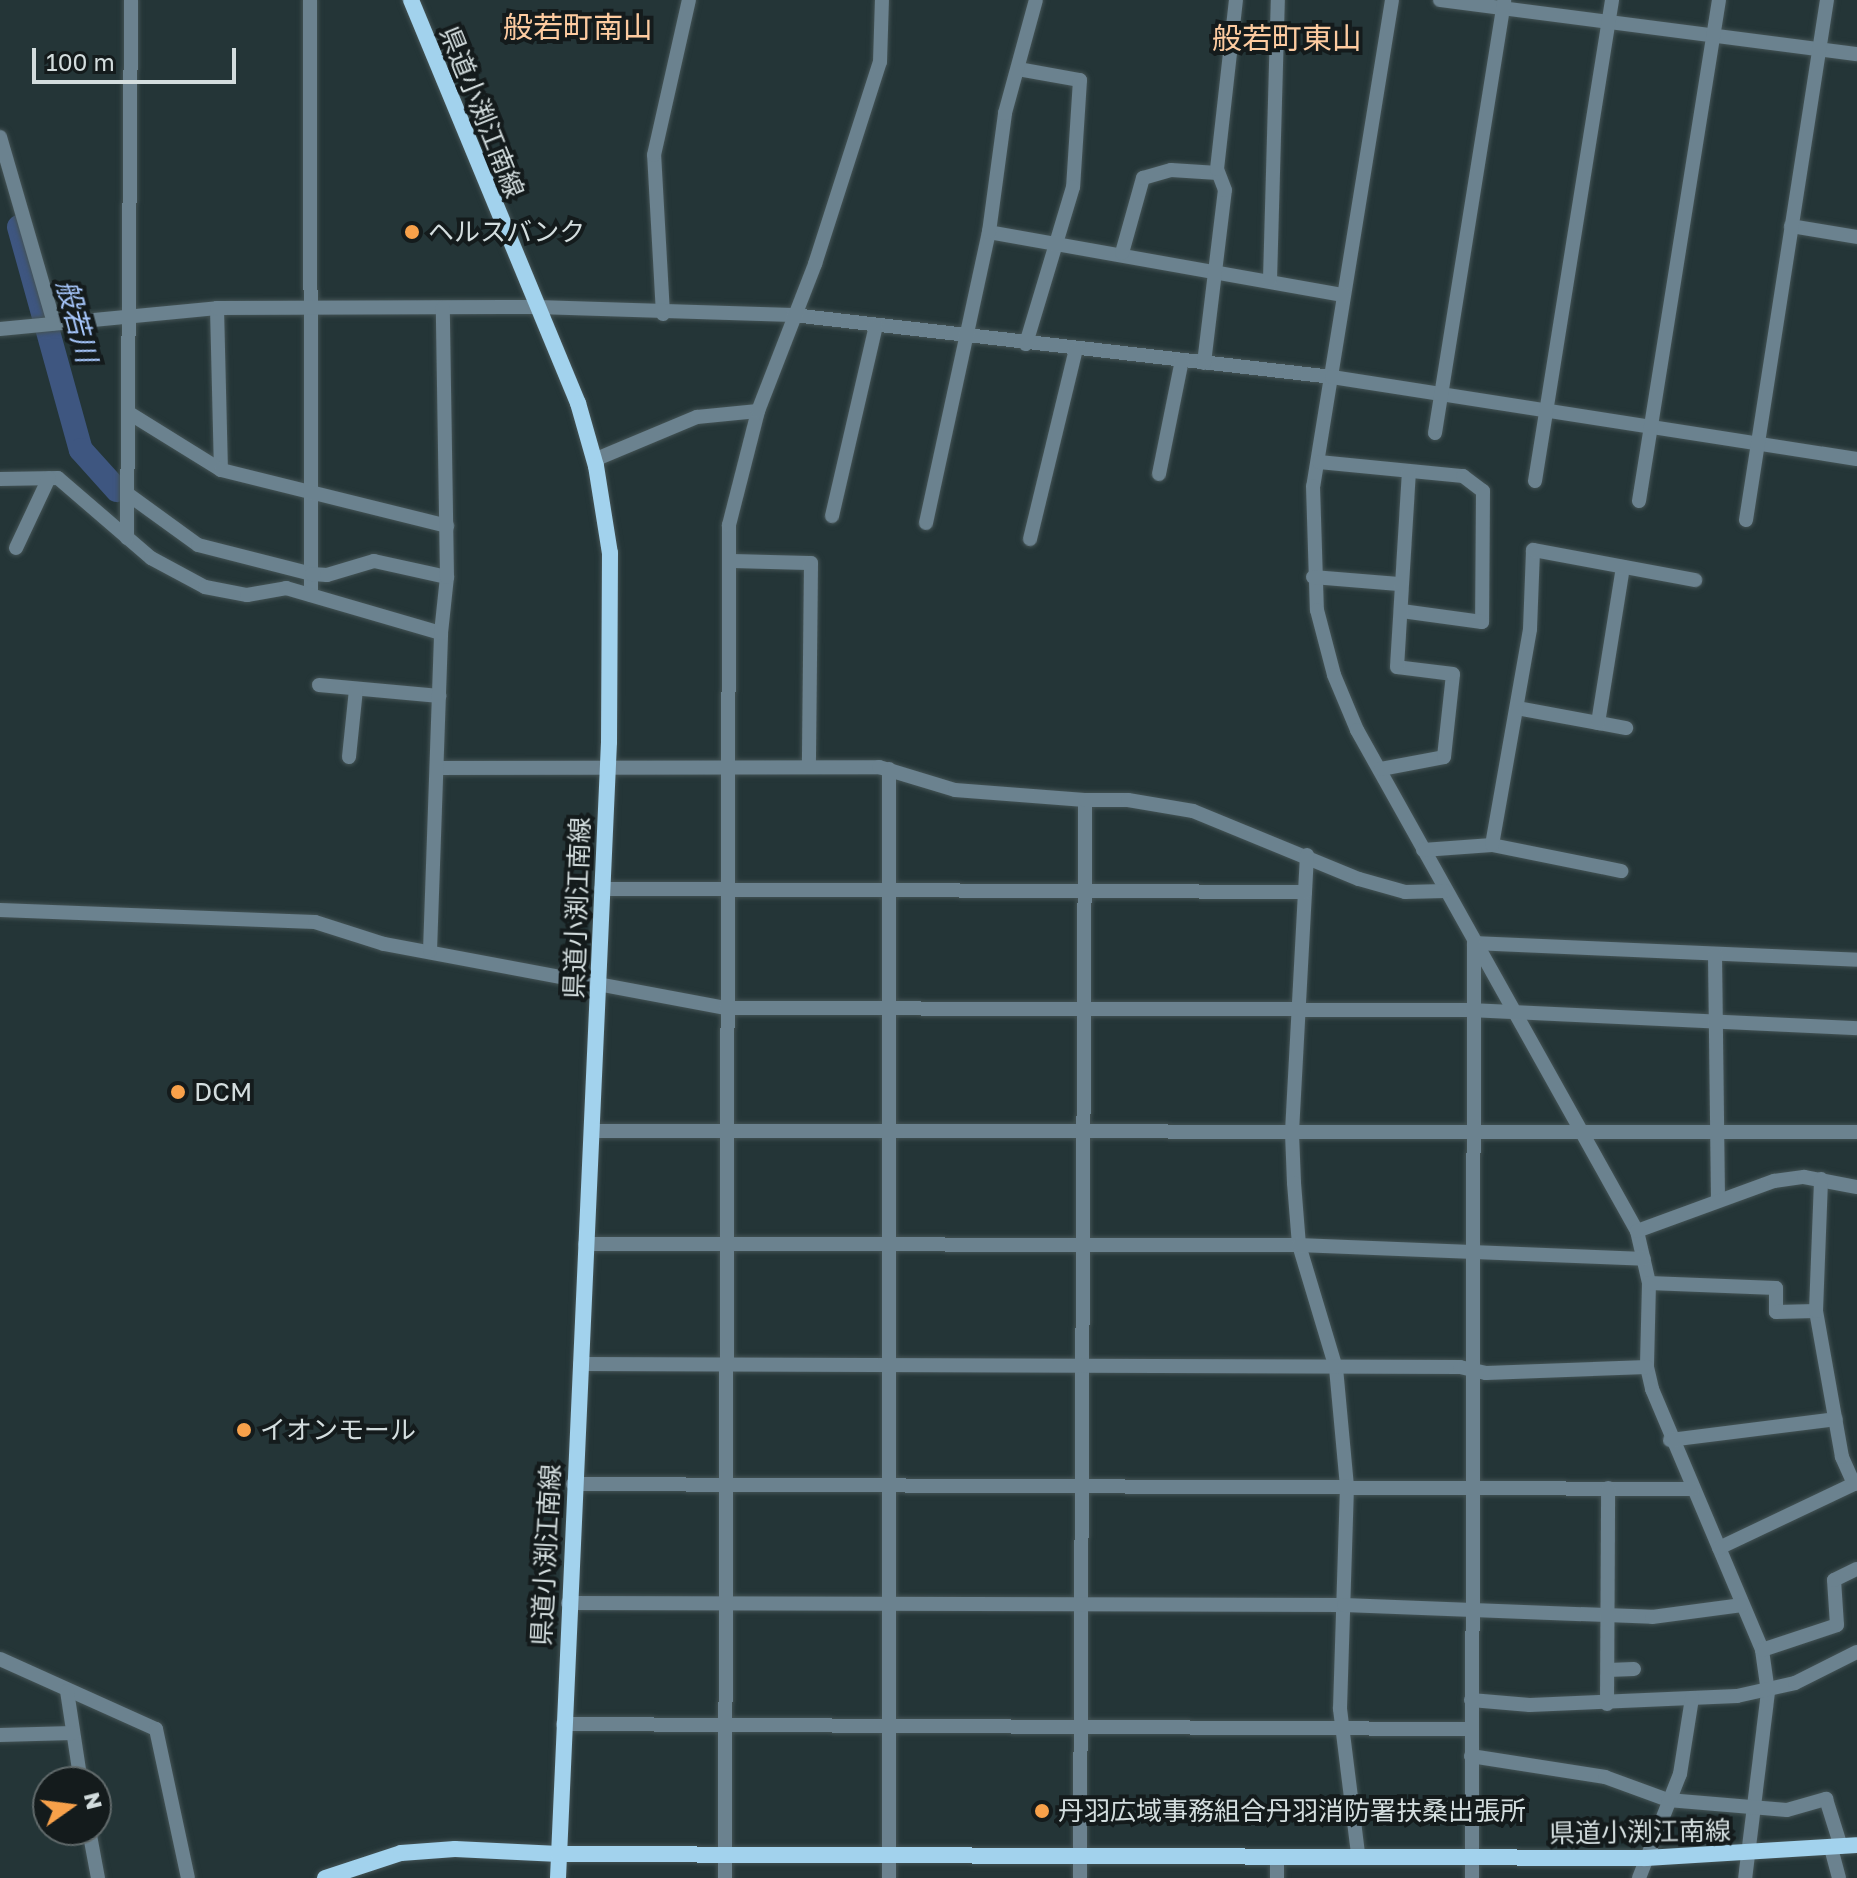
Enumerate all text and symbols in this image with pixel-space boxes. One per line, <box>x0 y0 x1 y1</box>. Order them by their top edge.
district label: 般若町南山 <box>503 9 653 45</box>
district label: 般若町東山 <box>1212 20 1362 56</box>
street label: 県道小渕江南線 <box>433 22 531 202</box>
scale bar <box>36 32 240 82</box>
text: 100 m <box>46 47 115 76</box>
place label: ヘルスバンク <box>428 216 584 248</box>
marker: ヘルスバンク <box>403 223 421 241</box>
water label: 般若川 <box>50 276 104 366</box>
street label: 県道小渕江南線 <box>558 817 596 999</box>
place label: DCM <box>194 1076 252 1108</box>
marker: DCM <box>169 1083 187 1101</box>
place label: イオンモール <box>260 1414 416 1446</box>
marker: イオンモール <box>235 1421 253 1439</box>
street label: 県道小渕江南線 <box>526 1463 566 1647</box>
north arrow <box>32 1766 112 1846</box>
text: N <box>79 1789 109 1812</box>
place label: 丹羽広域事務組合丹羽消防署扶桑出張所 <box>1058 1795 1526 1827</box>
marker: 丹羽広域事務組合丹羽消防署扶桑出張所 <box>1033 1802 1051 1820</box>
street label: 県道小渕江南線 <box>1549 1815 1731 1849</box>

